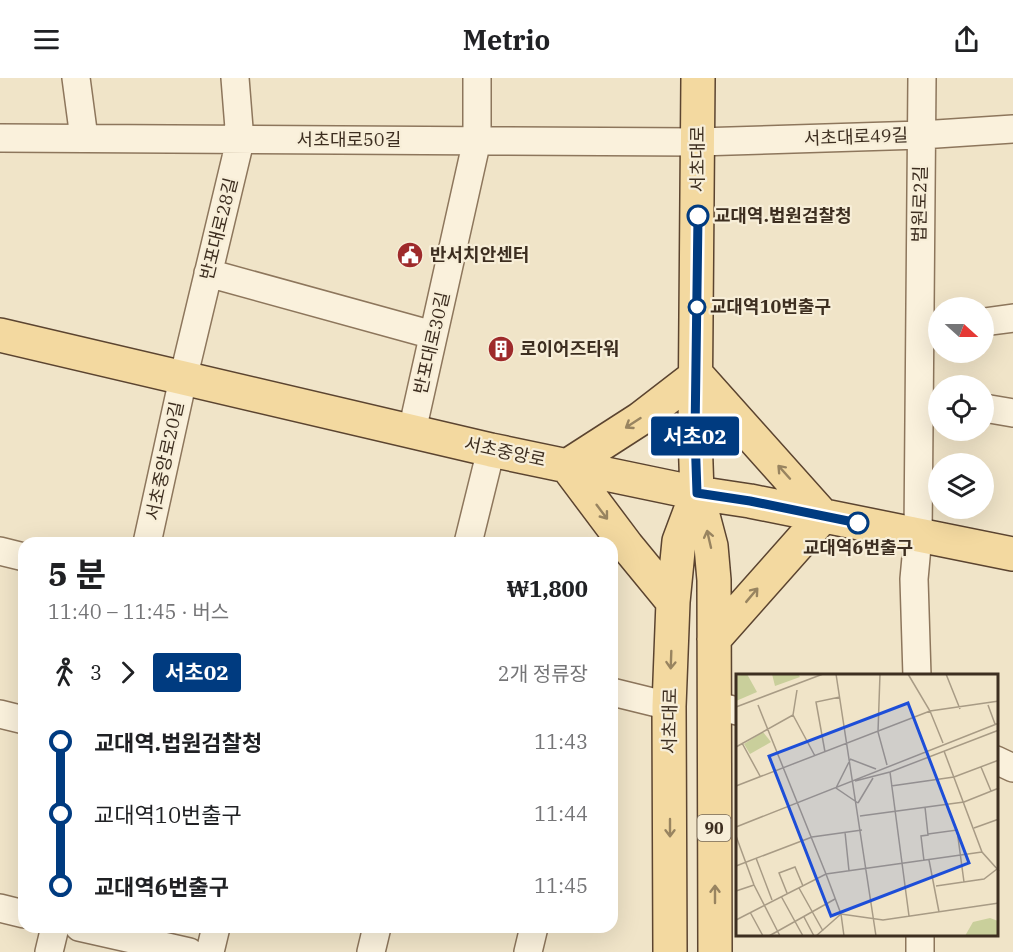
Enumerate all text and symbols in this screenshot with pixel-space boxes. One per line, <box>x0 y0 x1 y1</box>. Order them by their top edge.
text: Metrio <box>463 22 550 57</box>
icon: menu <box>30 23 63 56</box>
icon: share <box>950 23 983 56</box>
street label: 서초대로49길 <box>803 123 909 150</box>
street label: 서초대로 <box>686 126 709 192</box>
street label: 서초대로50길 <box>297 128 401 151</box>
street label: 법원로2길 <box>907 165 932 243</box>
street label: 반포대로28길 <box>195 175 242 282</box>
place label: 교대역.법원검찰청 <box>714 204 852 227</box>
marker: 교대역.법원검찰청 <box>687 205 709 227</box>
public building icon: 반서치안센터 <box>395 240 425 270</box>
place label: 반서치안센터 <box>430 243 529 266</box>
street label: 반포대로30길 <box>409 289 454 396</box>
place label: 교대역10번출구 <box>710 295 831 318</box>
north arrow <box>928 297 994 363</box>
map controls <box>928 297 994 519</box>
marker: 교대역10번출구 <box>688 298 706 316</box>
building icon: 로이어즈타워 <box>486 334 516 364</box>
place label: 로이어즈타워 <box>520 337 619 360</box>
button: locate <box>928 375 994 441</box>
street label: 서초중앙로20길 <box>141 399 188 522</box>
line badge: 서초02 <box>653 416 737 456</box>
one-way arrow <box>625 417 642 430</box>
text: 서초02 <box>663 422 727 450</box>
street label: 서초중앙로 <box>462 432 548 471</box>
button: layers <box>928 453 994 519</box>
one-way arrow <box>777 465 791 480</box>
one-way arrow <box>596 504 608 520</box>
marker: 교대역6번출구 <box>847 512 869 534</box>
one-way arrow <box>702 530 714 549</box>
place label: 교대역6번출구 <box>803 536 913 559</box>
text: 5 분 <box>48 552 106 595</box>
text: ₩1,800 <box>506 574 588 603</box>
one-way arrow <box>746 587 759 603</box>
text: 11:40 – 11:45 · 버스 <box>48 598 229 625</box>
one-way arrow <box>665 649 676 669</box>
icon: walk <box>48 656 81 689</box>
icon: forward <box>111 656 144 689</box>
text: 서초02 <box>165 658 229 686</box>
text: 3 <box>90 659 102 686</box>
text: 2개 정류장 <box>498 660 588 687</box>
inset map <box>736 674 998 937</box>
street label: 서초대로 <box>657 688 682 754</box>
text: 교대역.법원검찰청 <box>94 728 262 757</box>
text: 11:43 <box>534 728 588 755</box>
text: 교대역10번출구 <box>94 800 242 829</box>
text: 11:44 <box>534 800 588 827</box>
road number: 90 <box>698 815 730 841</box>
one-way arrow <box>664 818 676 838</box>
text: 교대역6번출구 <box>94 872 229 901</box>
text: 11:45 <box>534 872 588 899</box>
one-way arrow <box>709 884 721 904</box>

